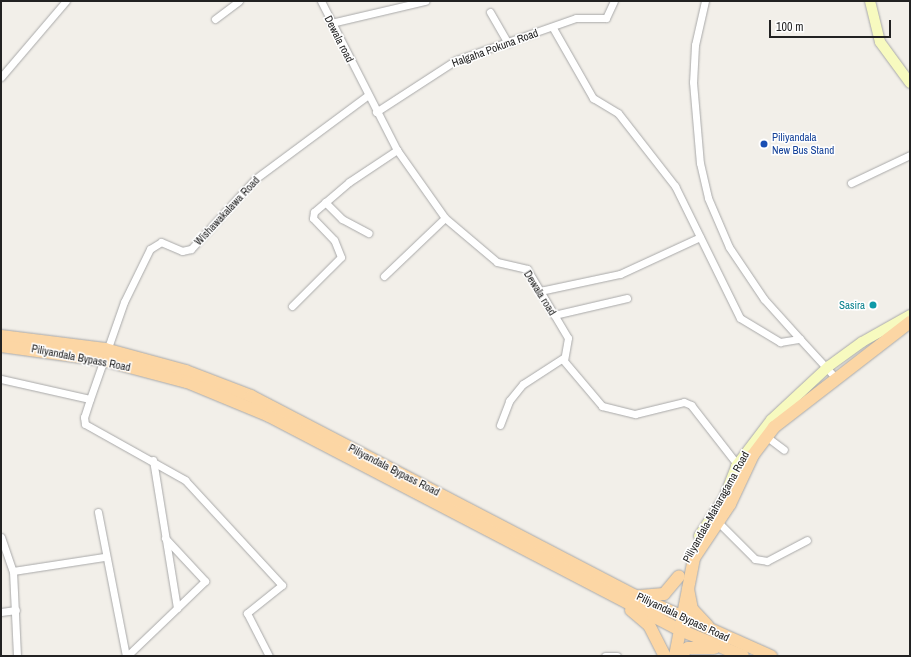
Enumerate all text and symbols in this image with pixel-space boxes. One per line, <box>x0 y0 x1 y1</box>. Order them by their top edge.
scale bar <box>771 12 893 38</box>
street label: Dewala road <box>322 13 356 65</box>
text: 100 m <box>776 19 803 35</box>
street label: Halgaha Pokuna Road <box>450 26 540 70</box>
place label: Piliyandala New Bus Stand <box>772 131 834 157</box>
marker: Piliyandala New Bus Stand <box>759 139 769 149</box>
street label: Wishawakalawa Road <box>192 174 262 248</box>
street label: Dewala road <box>521 268 559 318</box>
place label: Sasira <box>839 298 865 312</box>
marker: Sasira <box>868 300 878 310</box>
street label: Piliyandala Bypass Road <box>30 342 132 374</box>
street label: Piliyandala Bypass Road <box>346 441 442 499</box>
street label: Piliyandala-Maharagama Road <box>680 449 752 565</box>
street label: Piliyandala Bypass Road <box>635 590 731 644</box>

